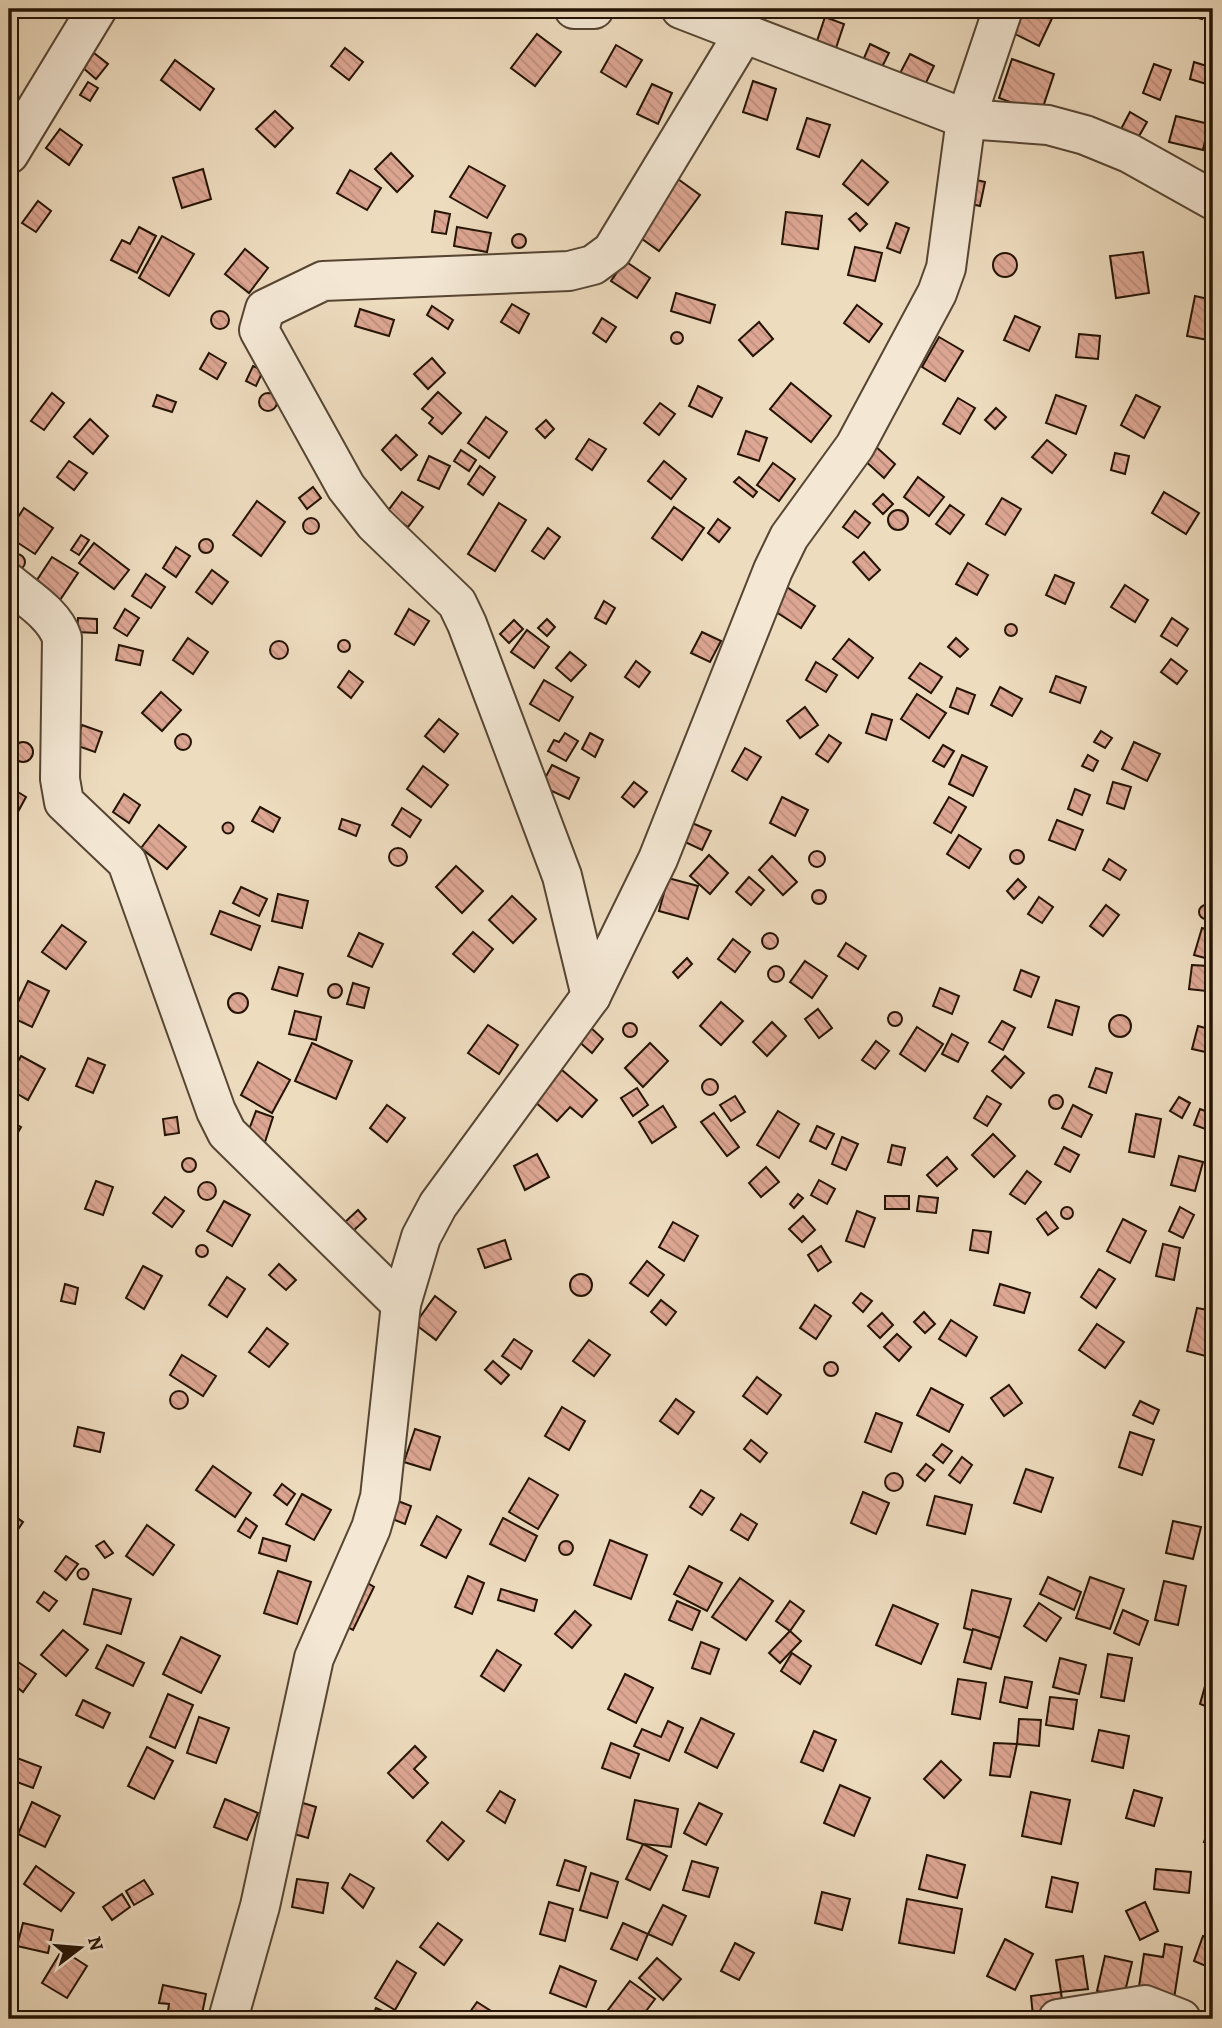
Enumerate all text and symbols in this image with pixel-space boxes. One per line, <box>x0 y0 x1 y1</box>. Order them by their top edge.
north arrow <box>46 1912 116 1982</box>
text: N <box>81 1933 110 1954</box>

